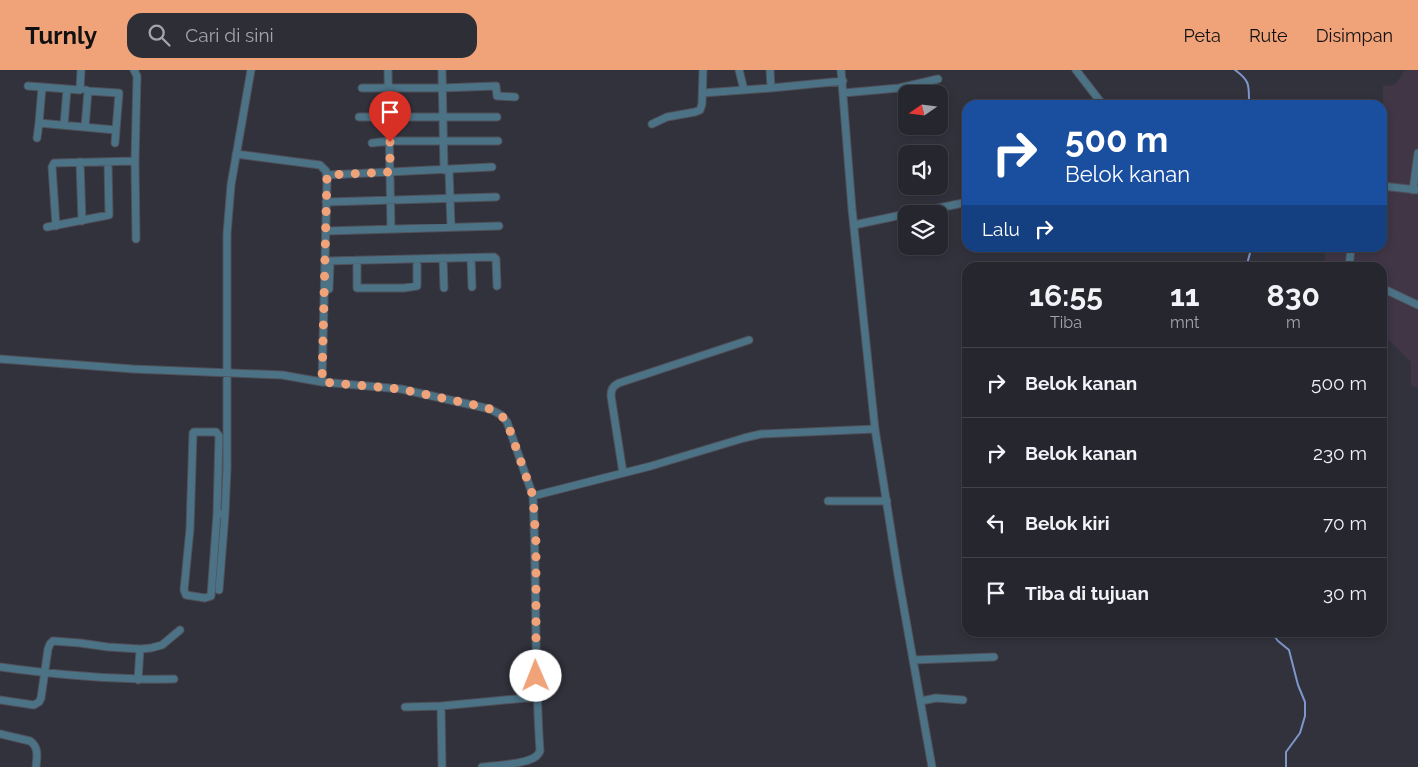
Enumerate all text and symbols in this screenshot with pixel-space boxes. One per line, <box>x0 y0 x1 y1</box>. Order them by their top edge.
search box <box>127 13 477 58</box>
text: Turnly <box>25 21 97 50</box>
icon: search <box>145 21 173 49</box>
text: Cari di sini <box>185 24 274 46</box>
text: Peta <box>1184 25 1221 46</box>
text: Rute <box>1249 25 1288 46</box>
text: Disimpan <box>1316 25 1393 46</box>
north arrow <box>898 85 948 135</box>
map controls <box>898 85 948 255</box>
pin <box>369 91 411 142</box>
icon: arrive <box>376 98 404 126</box>
text: 500 m <box>1065 119 1168 160</box>
icon: right <box>982 120 1047 185</box>
button: sound <box>898 145 948 195</box>
text: Belok kanan <box>1065 161 1190 187</box>
button: layers <box>898 205 948 255</box>
icon: right <box>1030 215 1058 243</box>
text: Lalu <box>982 218 1020 240</box>
text: 16:55 <box>1029 278 1103 313</box>
text: 11 <box>1170 278 1200 313</box>
text: 830 <box>1267 278 1320 313</box>
text: Tiba <box>1050 313 1082 332</box>
text: mnt <box>1170 313 1199 332</box>
text: m <box>1286 313 1301 332</box>
icon: right <box>982 369 1010 397</box>
text: Belok kanan <box>1025 372 1137 394</box>
text: 500 m <box>1311 372 1367 394</box>
icon: right <box>982 439 1010 467</box>
text: Belok kanan <box>1025 442 1137 464</box>
text: 230 m <box>1313 442 1367 464</box>
icon: left <box>982 509 1010 537</box>
text: Belok kiri <box>1025 512 1110 534</box>
text: 70 m <box>1323 512 1367 534</box>
icon: arrive <box>982 579 1010 607</box>
text: Tiba di tujuan <box>1025 582 1149 604</box>
text: 30 m <box>1323 582 1367 604</box>
position arrow <box>509 649 561 701</box>

